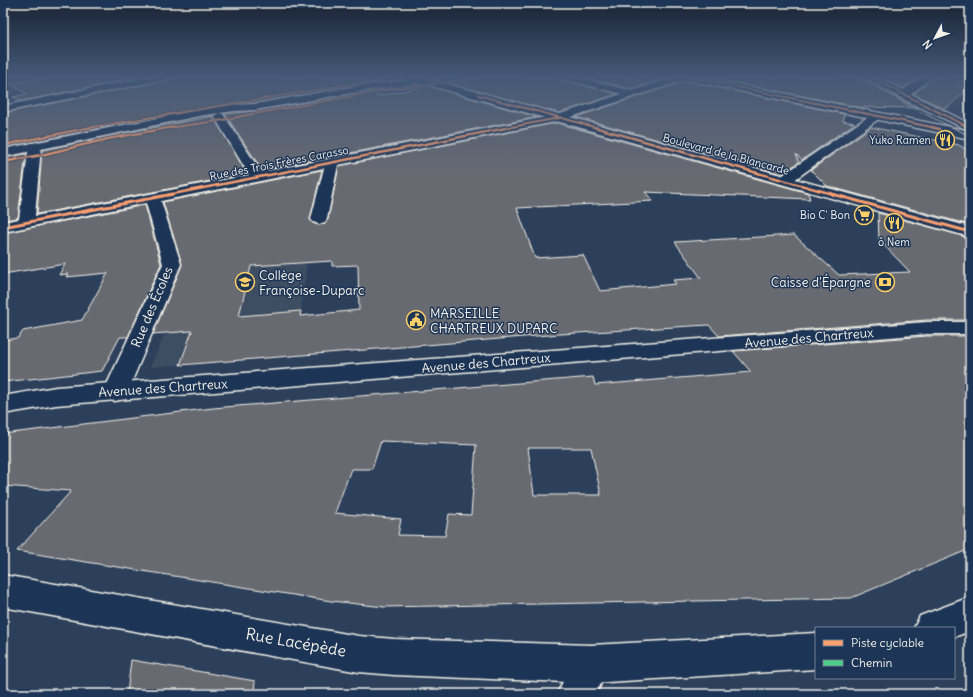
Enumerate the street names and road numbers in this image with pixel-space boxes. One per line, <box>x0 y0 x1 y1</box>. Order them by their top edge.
street label: Boulevard de la Blancarde <box>661 130 791 178</box>
street label: Rue des Trois Frères Carasso <box>208 143 350 183</box>
street label: Rue des Écoles <box>126 263 177 350</box>
street label: Avenue des Chartreux <box>744 324 875 352</box>
street label: Avenue des Chartreux <box>421 349 552 377</box>
street label: Avenue des Chartreux <box>98 375 229 401</box>
street label: Rue Lacépède <box>244 623 348 661</box>

